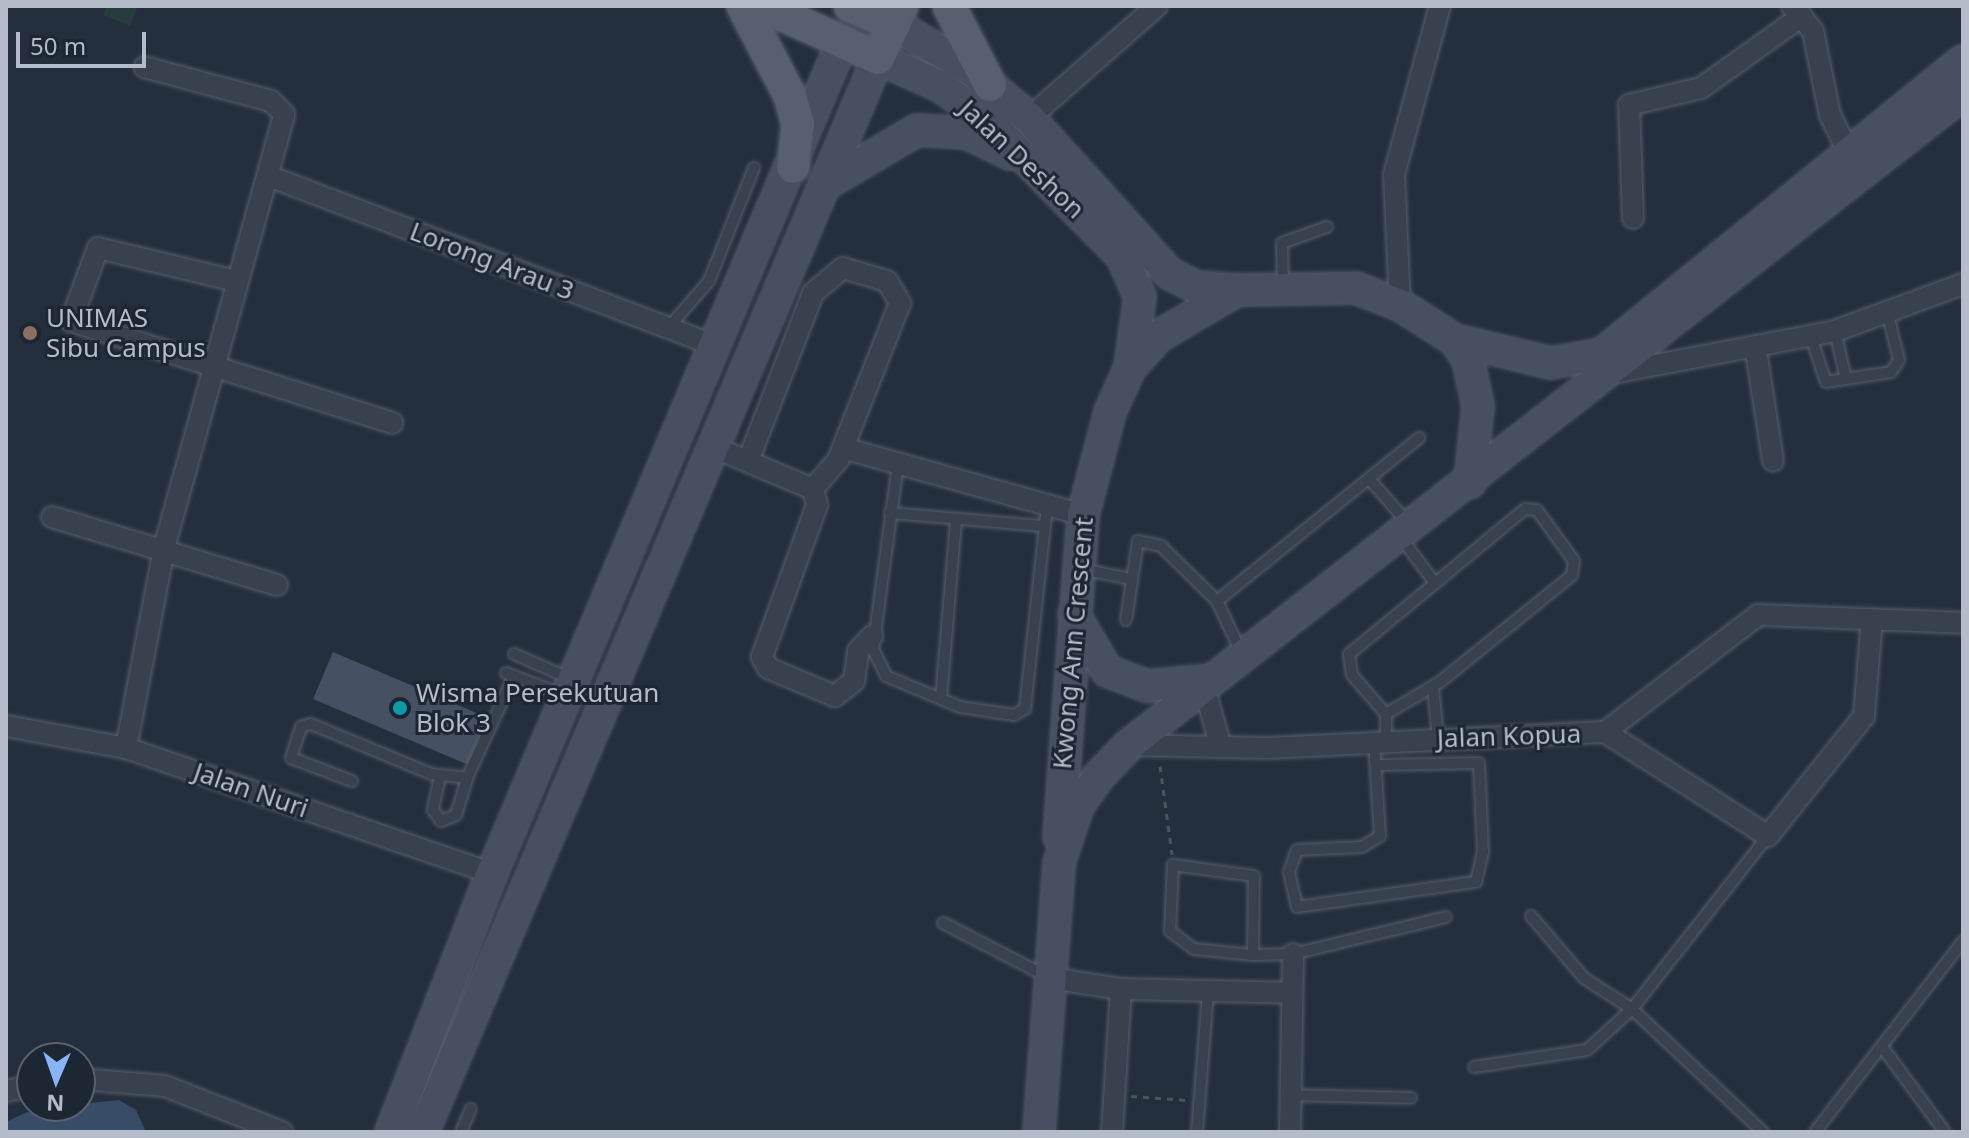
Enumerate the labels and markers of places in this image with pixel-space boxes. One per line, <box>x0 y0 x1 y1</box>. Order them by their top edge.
place label: UNIMAS Sibu Campus <box>46 302 206 364</box>
marker: UNIMAS Sibu Campus <box>21 324 39 342</box>
place label: Wisma Persekutuan Blok 3 <box>416 677 659 738</box>
marker: Wisma Persekutuan Blok 3 <box>391 699 409 717</box>

